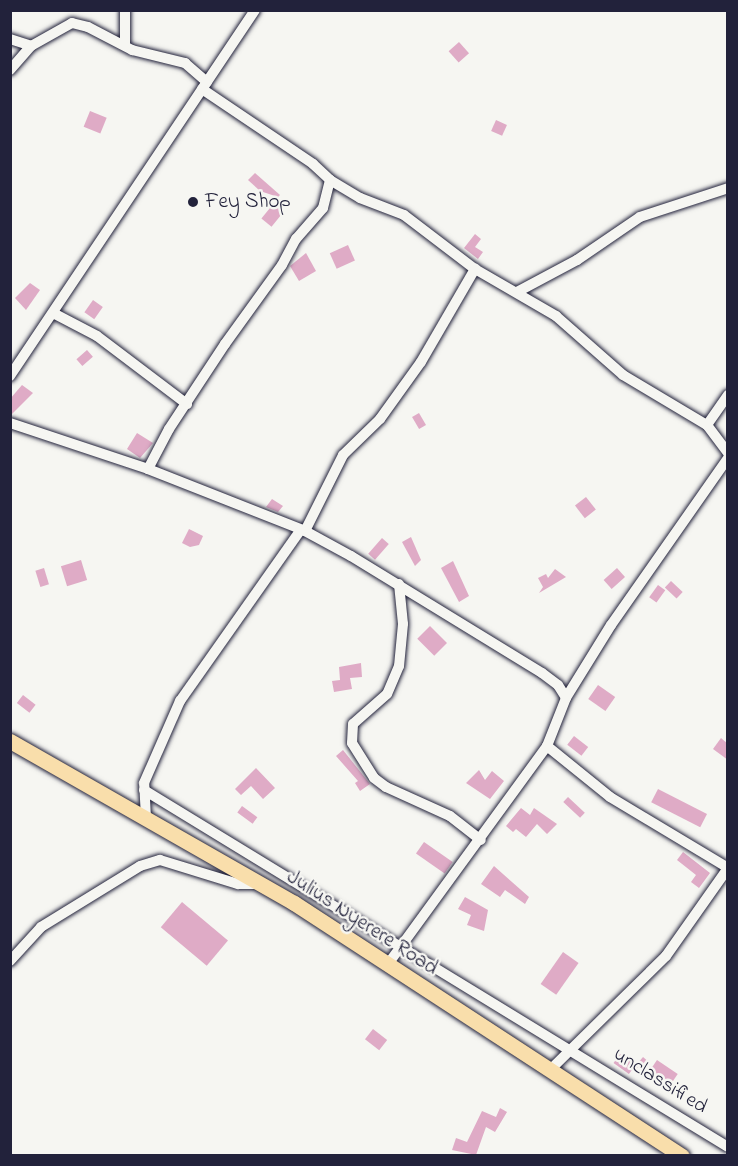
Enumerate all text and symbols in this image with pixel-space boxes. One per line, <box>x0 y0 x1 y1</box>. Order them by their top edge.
place label: Fey Shop <box>205 189 291 215</box>
marker: Fey Shop <box>186 195 200 209</box>
street label: Julius Nyerere Road <box>282 865 442 981</box>
street label: unclassified <box>608 1042 712 1120</box>

